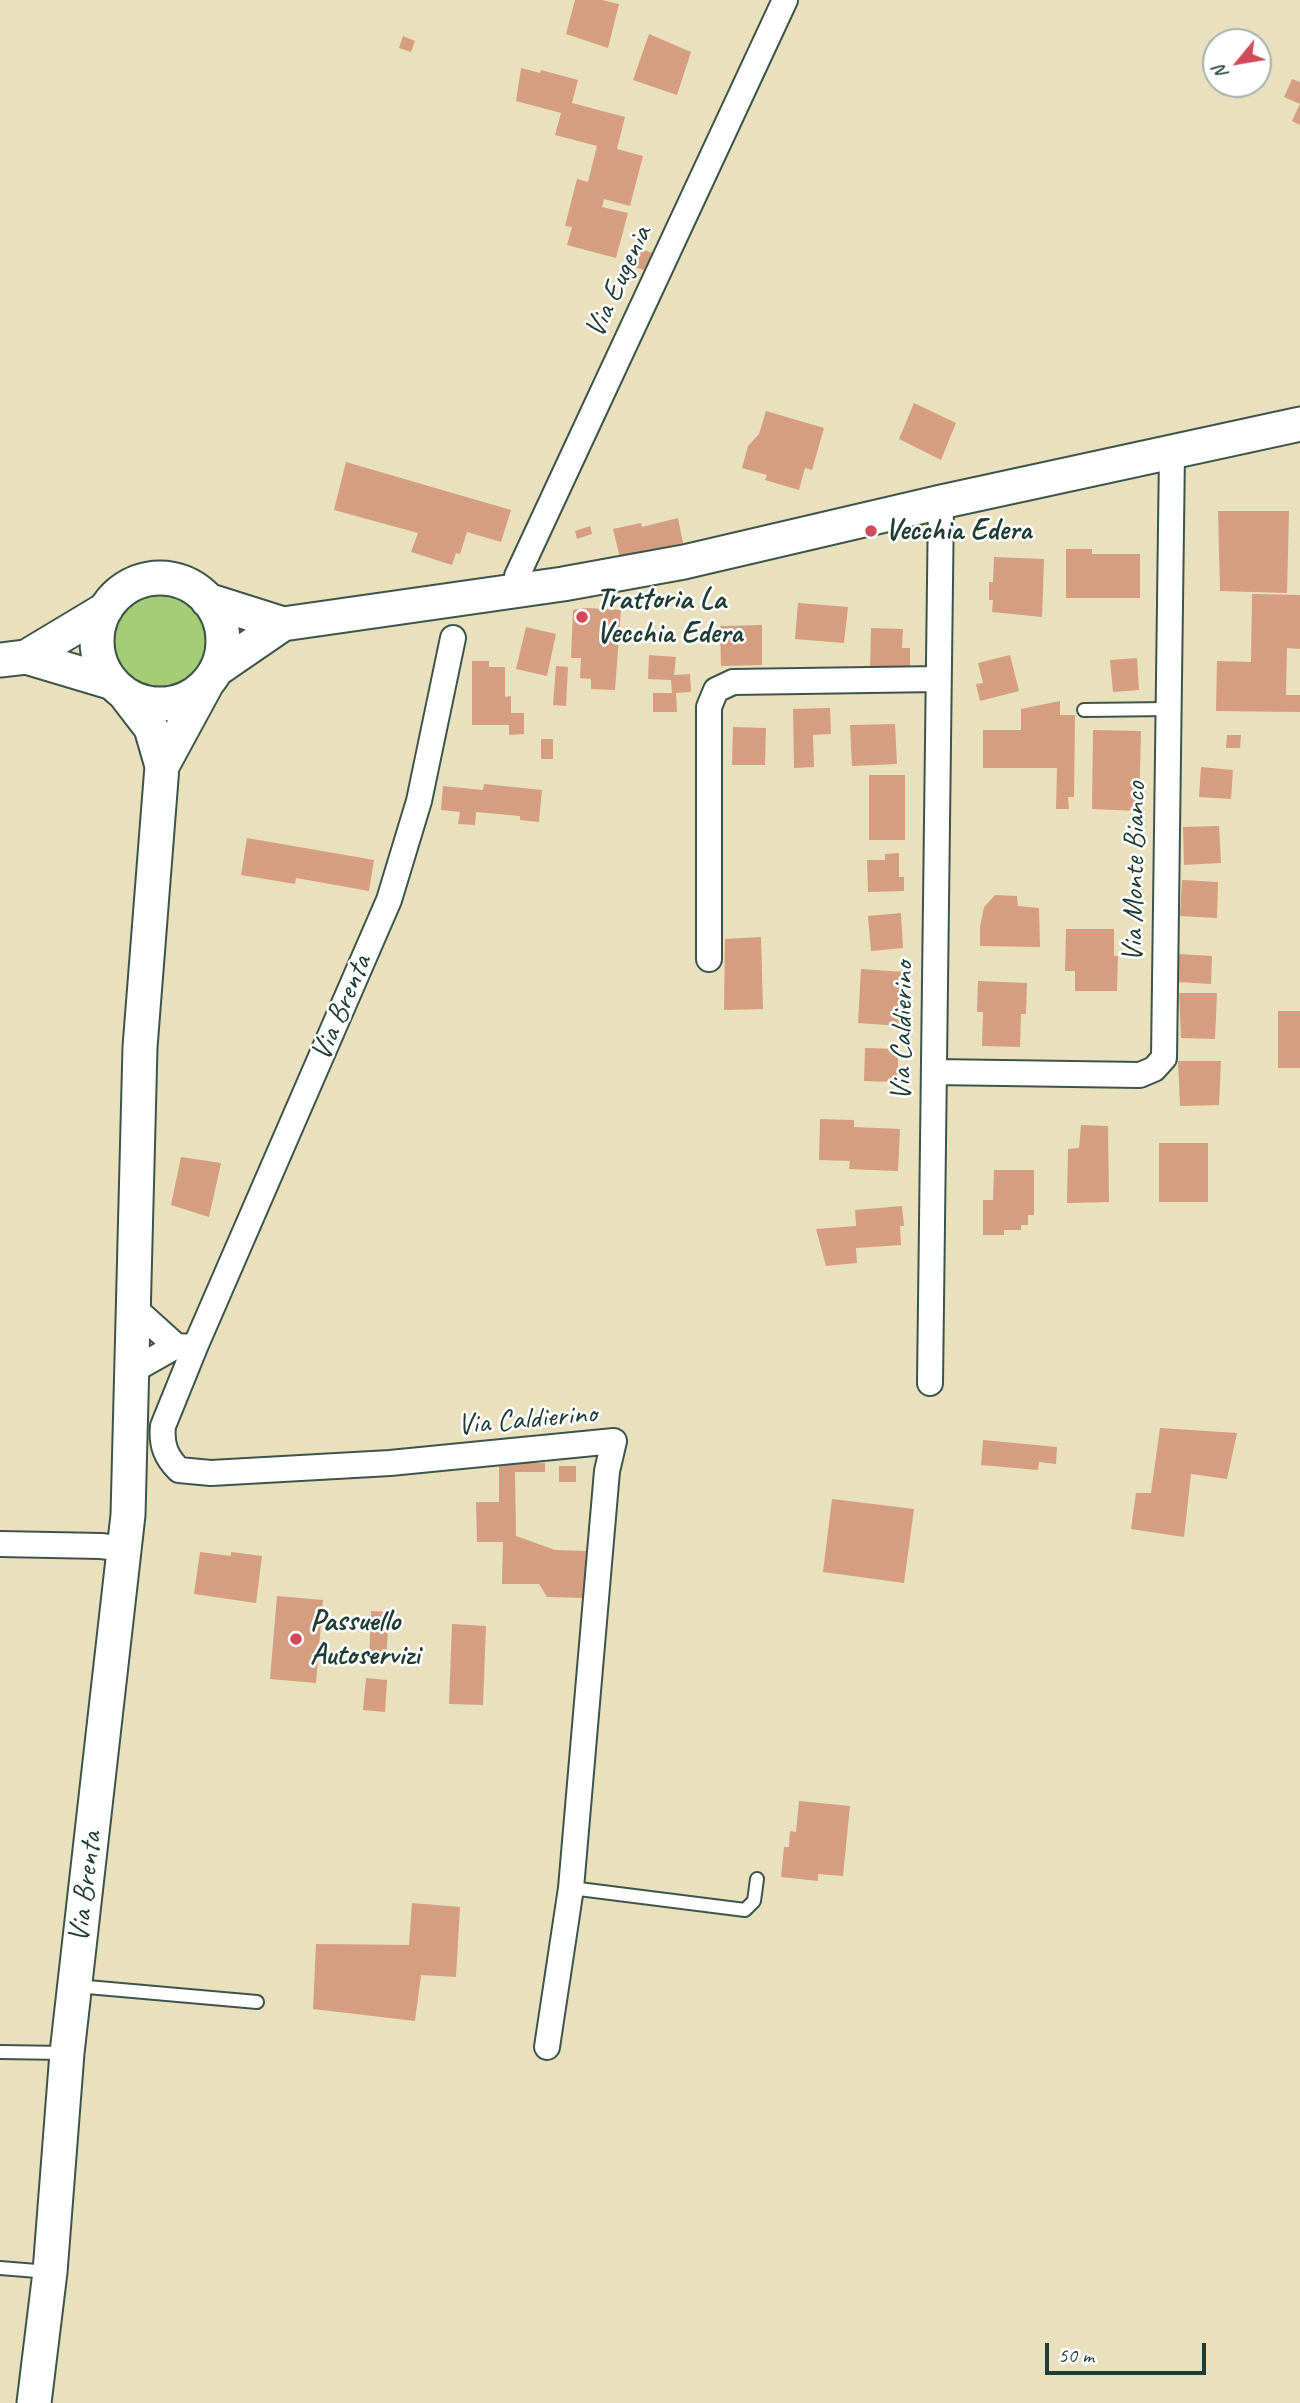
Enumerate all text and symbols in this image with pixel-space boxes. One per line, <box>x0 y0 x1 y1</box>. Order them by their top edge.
north arrow <box>1202 28 1272 98</box>
text: N <box>1207 61 1234 84</box>
street label: Via Eugenia <box>578 220 660 344</box>
place label: Vecchia Edera <box>885 513 1031 549</box>
marker: Vecchia Edera <box>863 523 879 539</box>
place label: Trattoria La Vecchia Edera <box>596 582 742 652</box>
marker: Trattoria La Vecchia Edera <box>574 609 590 625</box>
street label: Via Monte Bianco <box>1115 782 1155 962</box>
street label: Via Brenta <box>304 950 380 1066</box>
street label: Via Caldierino <box>884 961 922 1101</box>
street label: Via Caldierino <box>456 1396 598 1444</box>
place label: Passuello Autoservizi <box>310 1604 420 1674</box>
marker: Passuello Autoservizi <box>288 1631 304 1647</box>
street label: Via Brenta <box>61 1830 111 1944</box>
scale bar <box>1048 2330 1209 2374</box>
text: 50 m <box>1058 2342 1094 2368</box>

